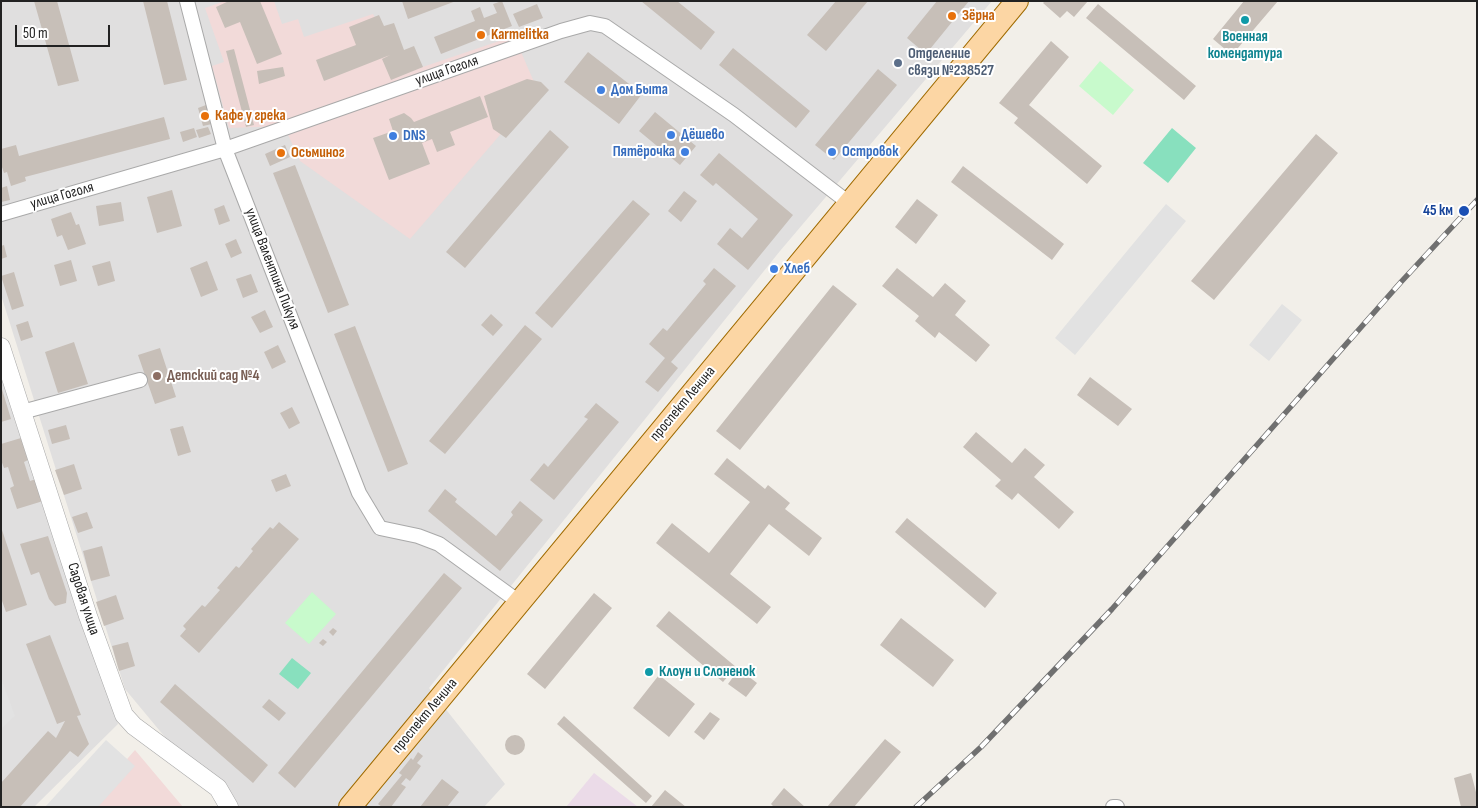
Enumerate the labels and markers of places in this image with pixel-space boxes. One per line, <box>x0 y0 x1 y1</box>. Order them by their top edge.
place label: Зёрна <box>962 7 995 25</box>
marker: Зёрна <box>946 10 958 22</box>
marker: Военная комендатура <box>1239 14 1251 26</box>
place label: Karmelitka <box>491 26 549 44</box>
place label: Военная комендатура <box>1208 28 1282 63</box>
marker: Karmelitka <box>475 29 487 41</box>
place label: Отделение связи №238527 <box>908 45 994 80</box>
marker: Отделение связи №238527 <box>892 57 904 69</box>
place label: Дом Быта <box>611 81 668 99</box>
marker: Дом Быта <box>595 84 607 96</box>
place label: Кафе у грека <box>215 107 286 125</box>
marker: Кафе у грека <box>199 110 211 122</box>
place label: Дёшево <box>681 126 725 144</box>
place label: DNS <box>403 127 426 145</box>
marker: Дёшево <box>665 129 677 141</box>
marker: DNS <box>387 130 399 142</box>
place label: Пятёрочка <box>613 143 675 161</box>
place label: Островок <box>842 143 898 161</box>
place label: Осьминог <box>291 144 345 162</box>
marker: Пятёрочка <box>679 146 691 158</box>
marker: Островок <box>826 146 838 158</box>
marker: Осьминог <box>275 147 287 159</box>
place label: 45 км <box>1423 202 1453 220</box>
marker: 45 км <box>1457 204 1471 218</box>
place label: Хлеб <box>784 260 810 278</box>
marker: Хлеб <box>768 263 780 275</box>
place label: Детский сад №4 <box>167 367 259 385</box>
marker: Детский сад №4 <box>151 370 163 382</box>
place label: Клоун и Слоненок <box>659 663 755 681</box>
marker: Клоун и Слоненок <box>643 666 655 678</box>

